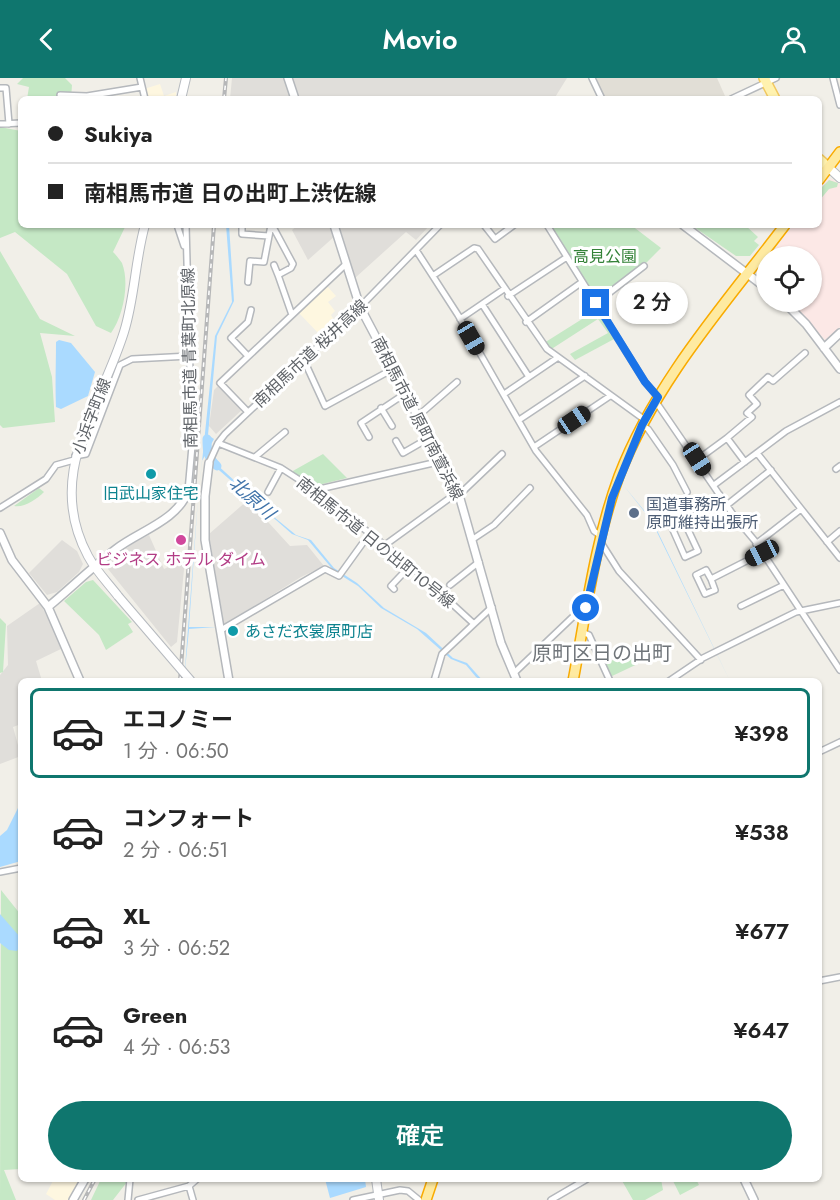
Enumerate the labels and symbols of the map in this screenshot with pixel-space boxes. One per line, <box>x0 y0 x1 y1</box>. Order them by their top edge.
park label: 高見公園 <box>573 245 637 268</box>
street label: 南相馬市道 青葉町北原線 <box>176 267 203 449</box>
callout: 2 分 <box>617 282 689 324</box>
route end <box>582 289 609 316</box>
street label: 南相馬市道 桜井高線 <box>248 294 373 413</box>
car <box>454 318 488 358</box>
street label: 南相馬市道 原町南萱浜線 <box>366 332 469 504</box>
street label: 小浜字町線 <box>66 375 117 458</box>
car <box>554 402 594 438</box>
car <box>680 439 714 479</box>
marker: 旧武山家住宅 <box>144 467 158 481</box>
water label: 北原川 <box>223 470 282 527</box>
street label: 南相馬市道 日の出町10号線 <box>292 471 460 614</box>
place label: 旧武山家住宅 <box>103 482 199 505</box>
place label: 国道事務所 原町維持出張所 <box>646 493 758 534</box>
marker: 国道事務所 原町維持出張所 <box>627 506 641 520</box>
marker: ビジネス ホテル ダイム <box>174 533 188 547</box>
car <box>742 537 782 569</box>
place label: ビジネス ホテル ダイム <box>96 548 266 571</box>
route start <box>572 594 599 621</box>
place label: あさだ衣裳原町店 <box>245 620 373 643</box>
marker: あさだ衣裳原町店 <box>226 624 240 638</box>
district label: 原町区日の出町 <box>532 639 672 668</box>

